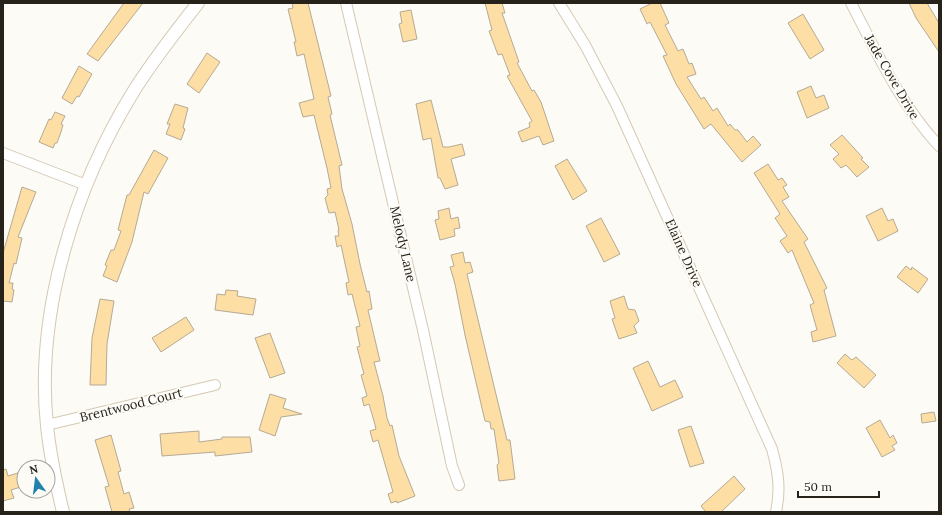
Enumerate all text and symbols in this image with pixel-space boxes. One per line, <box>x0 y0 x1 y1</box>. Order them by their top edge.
street label: Jade Cove Drive <box>860 30 923 123</box>
street label: Melody Lane <box>386 204 420 284</box>
street label: Elaine Drive <box>661 216 707 290</box>
street label: Brentwood Court <box>78 384 184 426</box>
north arrow <box>16 459 56 499</box>
text: N <box>28 461 40 477</box>
scale bar <box>798 473 879 499</box>
text: 50 m <box>804 479 832 494</box>

